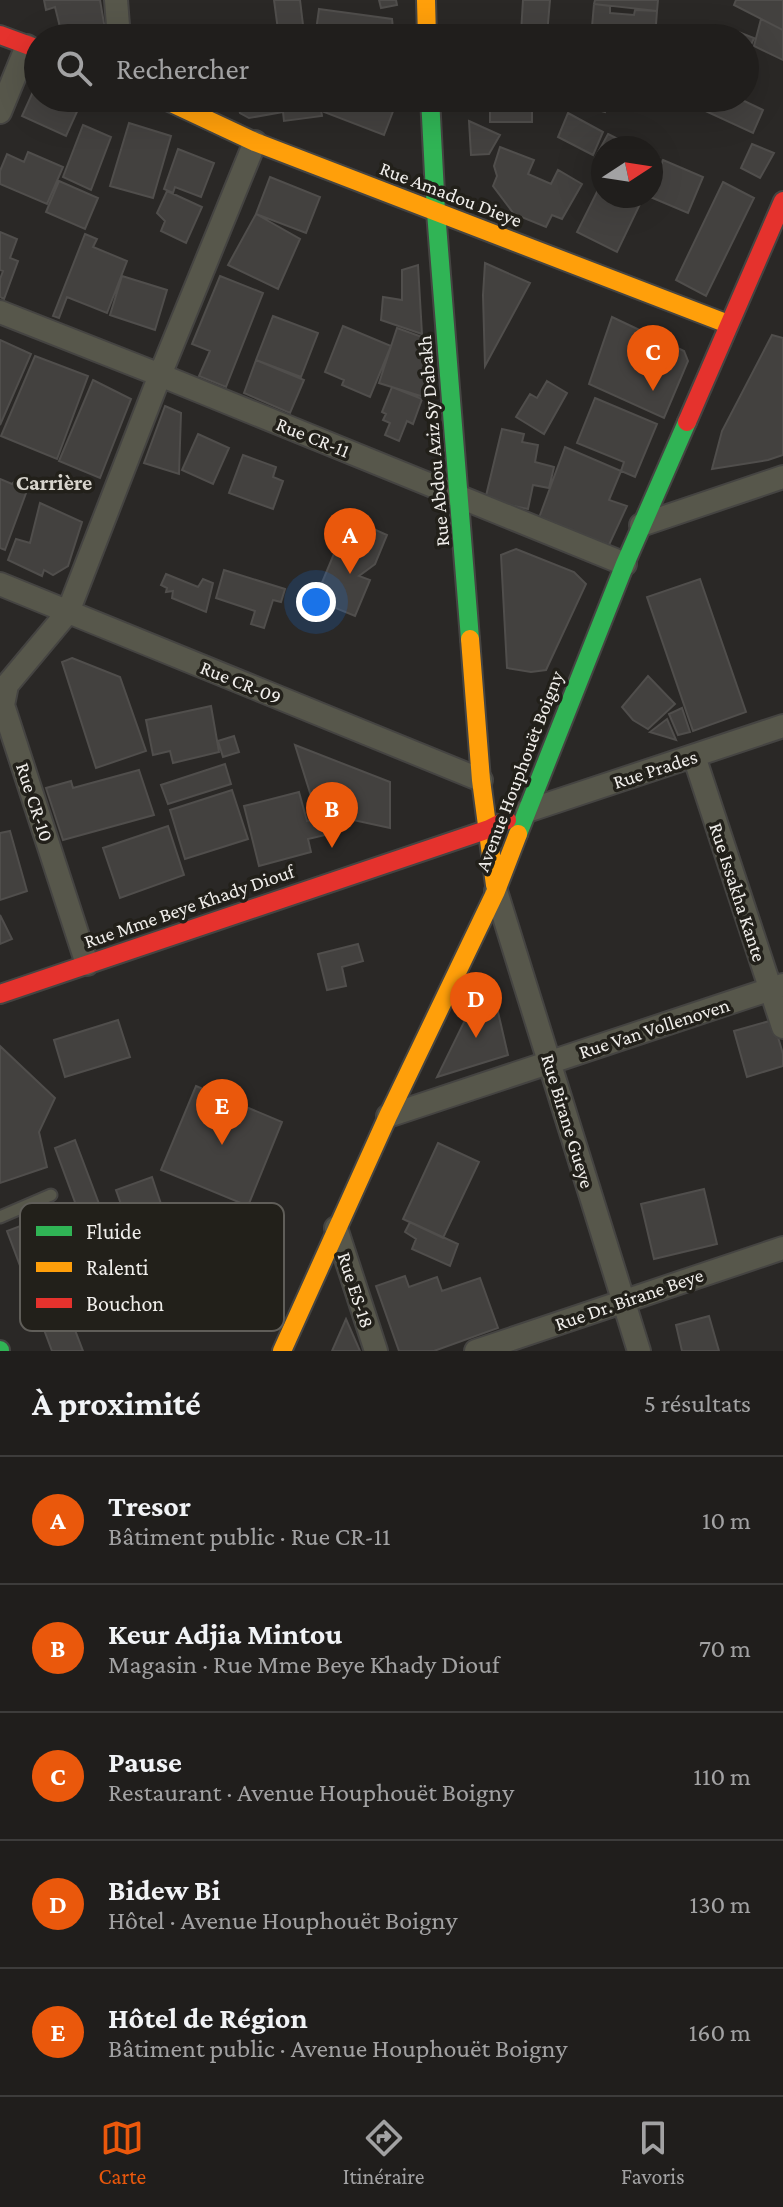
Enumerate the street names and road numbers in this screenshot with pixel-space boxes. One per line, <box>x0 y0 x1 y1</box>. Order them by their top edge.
street label: Rue Amadou Dieye <box>376 157 525 232</box>
street label: Rue Abdou Aziz Sy Dabakh <box>413 334 454 548</box>
street label: Rue CR-11 <box>273 412 353 462</box>
street label: Rue CR-09 <box>197 656 285 708</box>
street label: Avenue Houphouët Boigny <box>471 667 569 875</box>
street label: Rue Prades <box>610 745 700 793</box>
street label: Rue CR-10 <box>12 760 58 844</box>
street label: Rue Issakha Kante <box>705 820 771 964</box>
street label: Rue Mme Beye Khady Diouf <box>81 859 298 953</box>
street label: Rue Van Vollenoven <box>576 993 732 1063</box>
street label: Rue Birane Gueye <box>536 1051 599 1191</box>
street label: Rue ES-18 <box>333 1249 379 1331</box>
street label: Rue Dr. Birane Beye <box>552 1263 707 1336</box>

